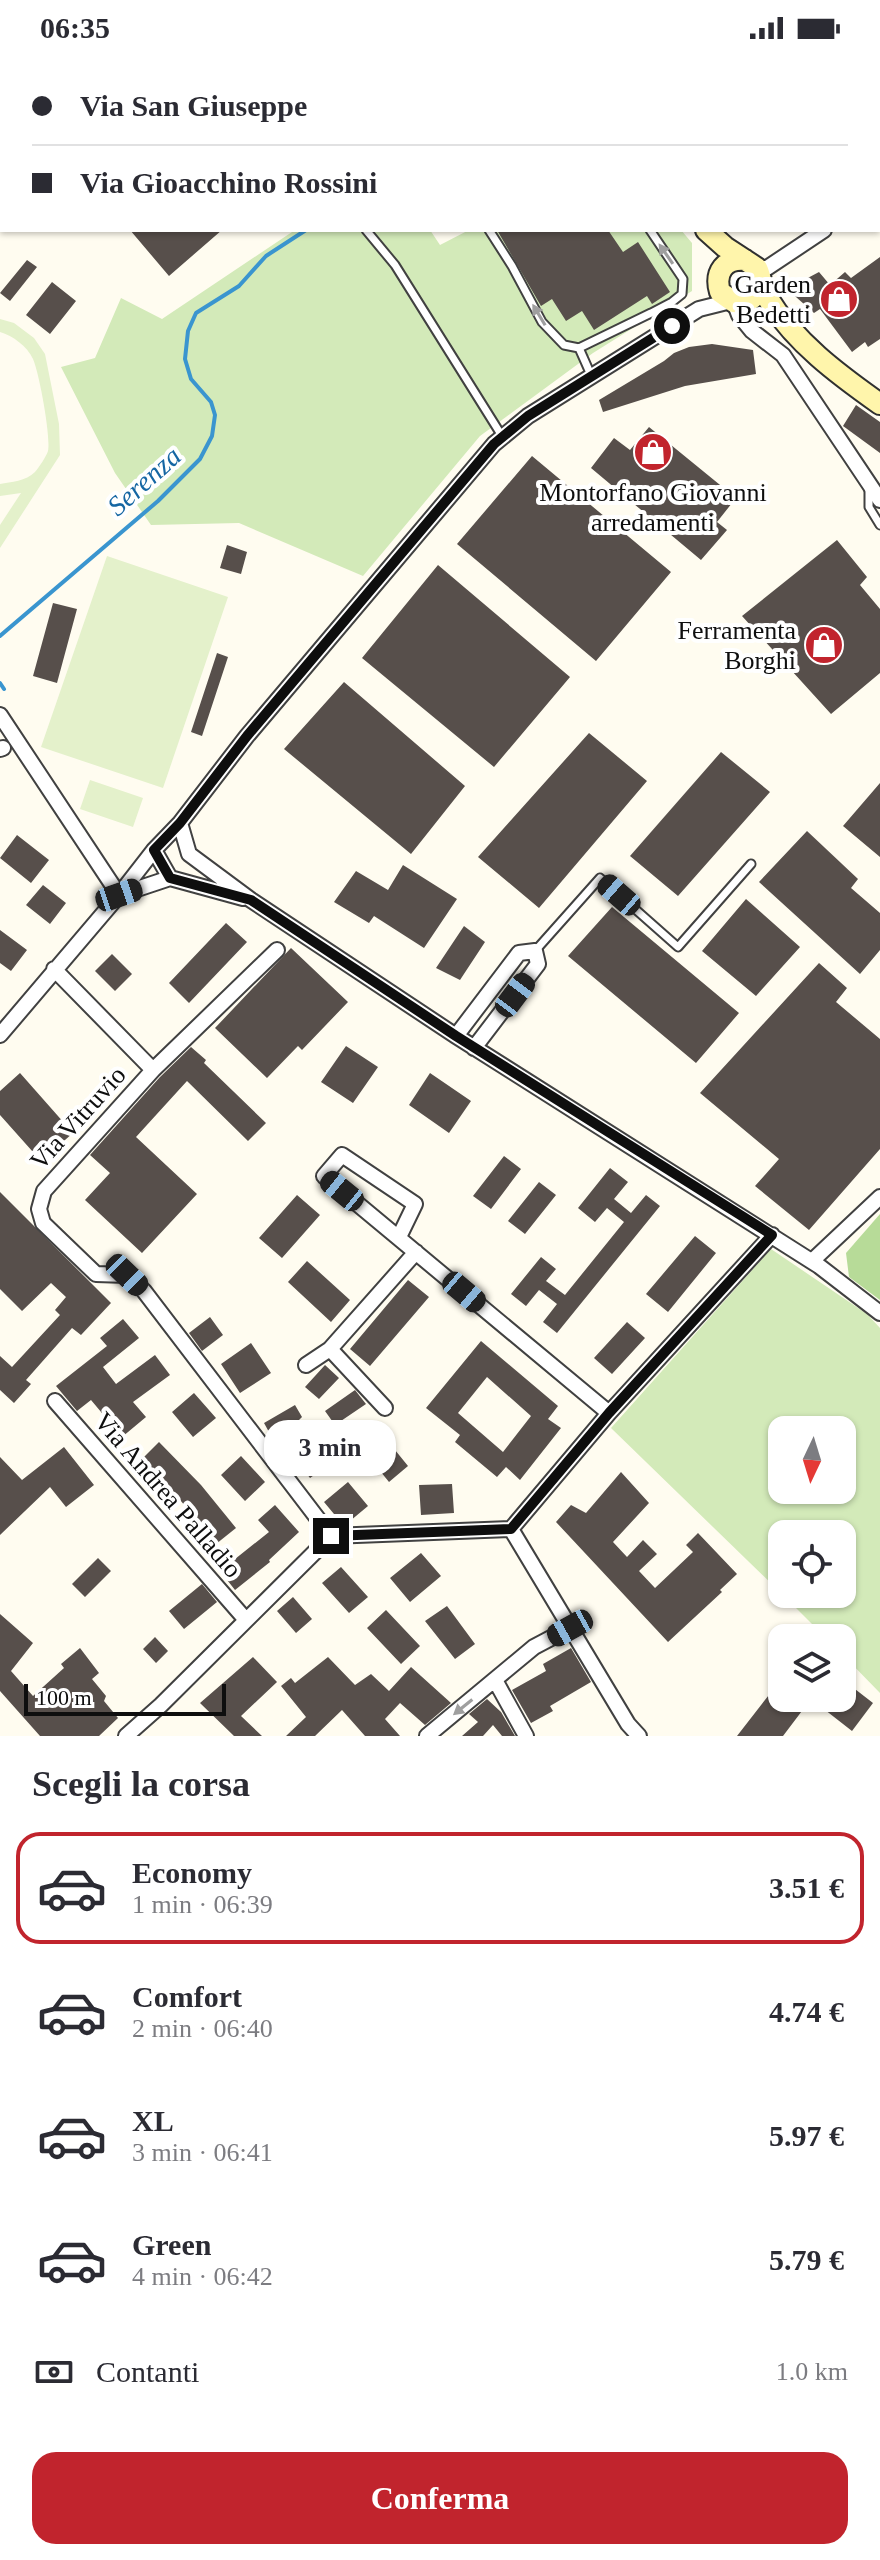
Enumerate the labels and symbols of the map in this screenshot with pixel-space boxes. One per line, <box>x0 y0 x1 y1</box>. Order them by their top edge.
one-way arrow <box>659 243 674 264</box>
place label: Garden Bedetti <box>734 270 811 329</box>
shop icon: Garden Bedetti <box>818 278 860 320</box>
one-way arrow <box>532 304 546 326</box>
route start <box>654 308 690 344</box>
shop icon: Montorfano Giovanni arredamenti <box>632 431 674 473</box>
water label: Serenza <box>101 440 187 522</box>
place label: Montorfano Giovanni arredamenti <box>539 478 767 537</box>
place label: Ferramenta Borghi <box>678 616 796 675</box>
shop icon: Ferramenta Borghi <box>803 624 845 666</box>
car <box>593 870 645 920</box>
car <box>92 876 146 914</box>
car <box>491 969 539 1021</box>
street label: Via Vitruvio <box>24 1061 132 1175</box>
car <box>316 1167 368 1215</box>
car <box>101 1250 153 1300</box>
car <box>438 1267 490 1317</box>
street label: Via Andrea Palladio <box>88 1407 248 1583</box>
north arrow <box>768 1416 856 1504</box>
callout: 3 min <box>265 1420 397 1476</box>
route end <box>313 1518 349 1554</box>
car <box>543 1606 597 1650</box>
scale bar <box>24 1680 226 1716</box>
one-way arrow <box>453 1698 473 1715</box>

